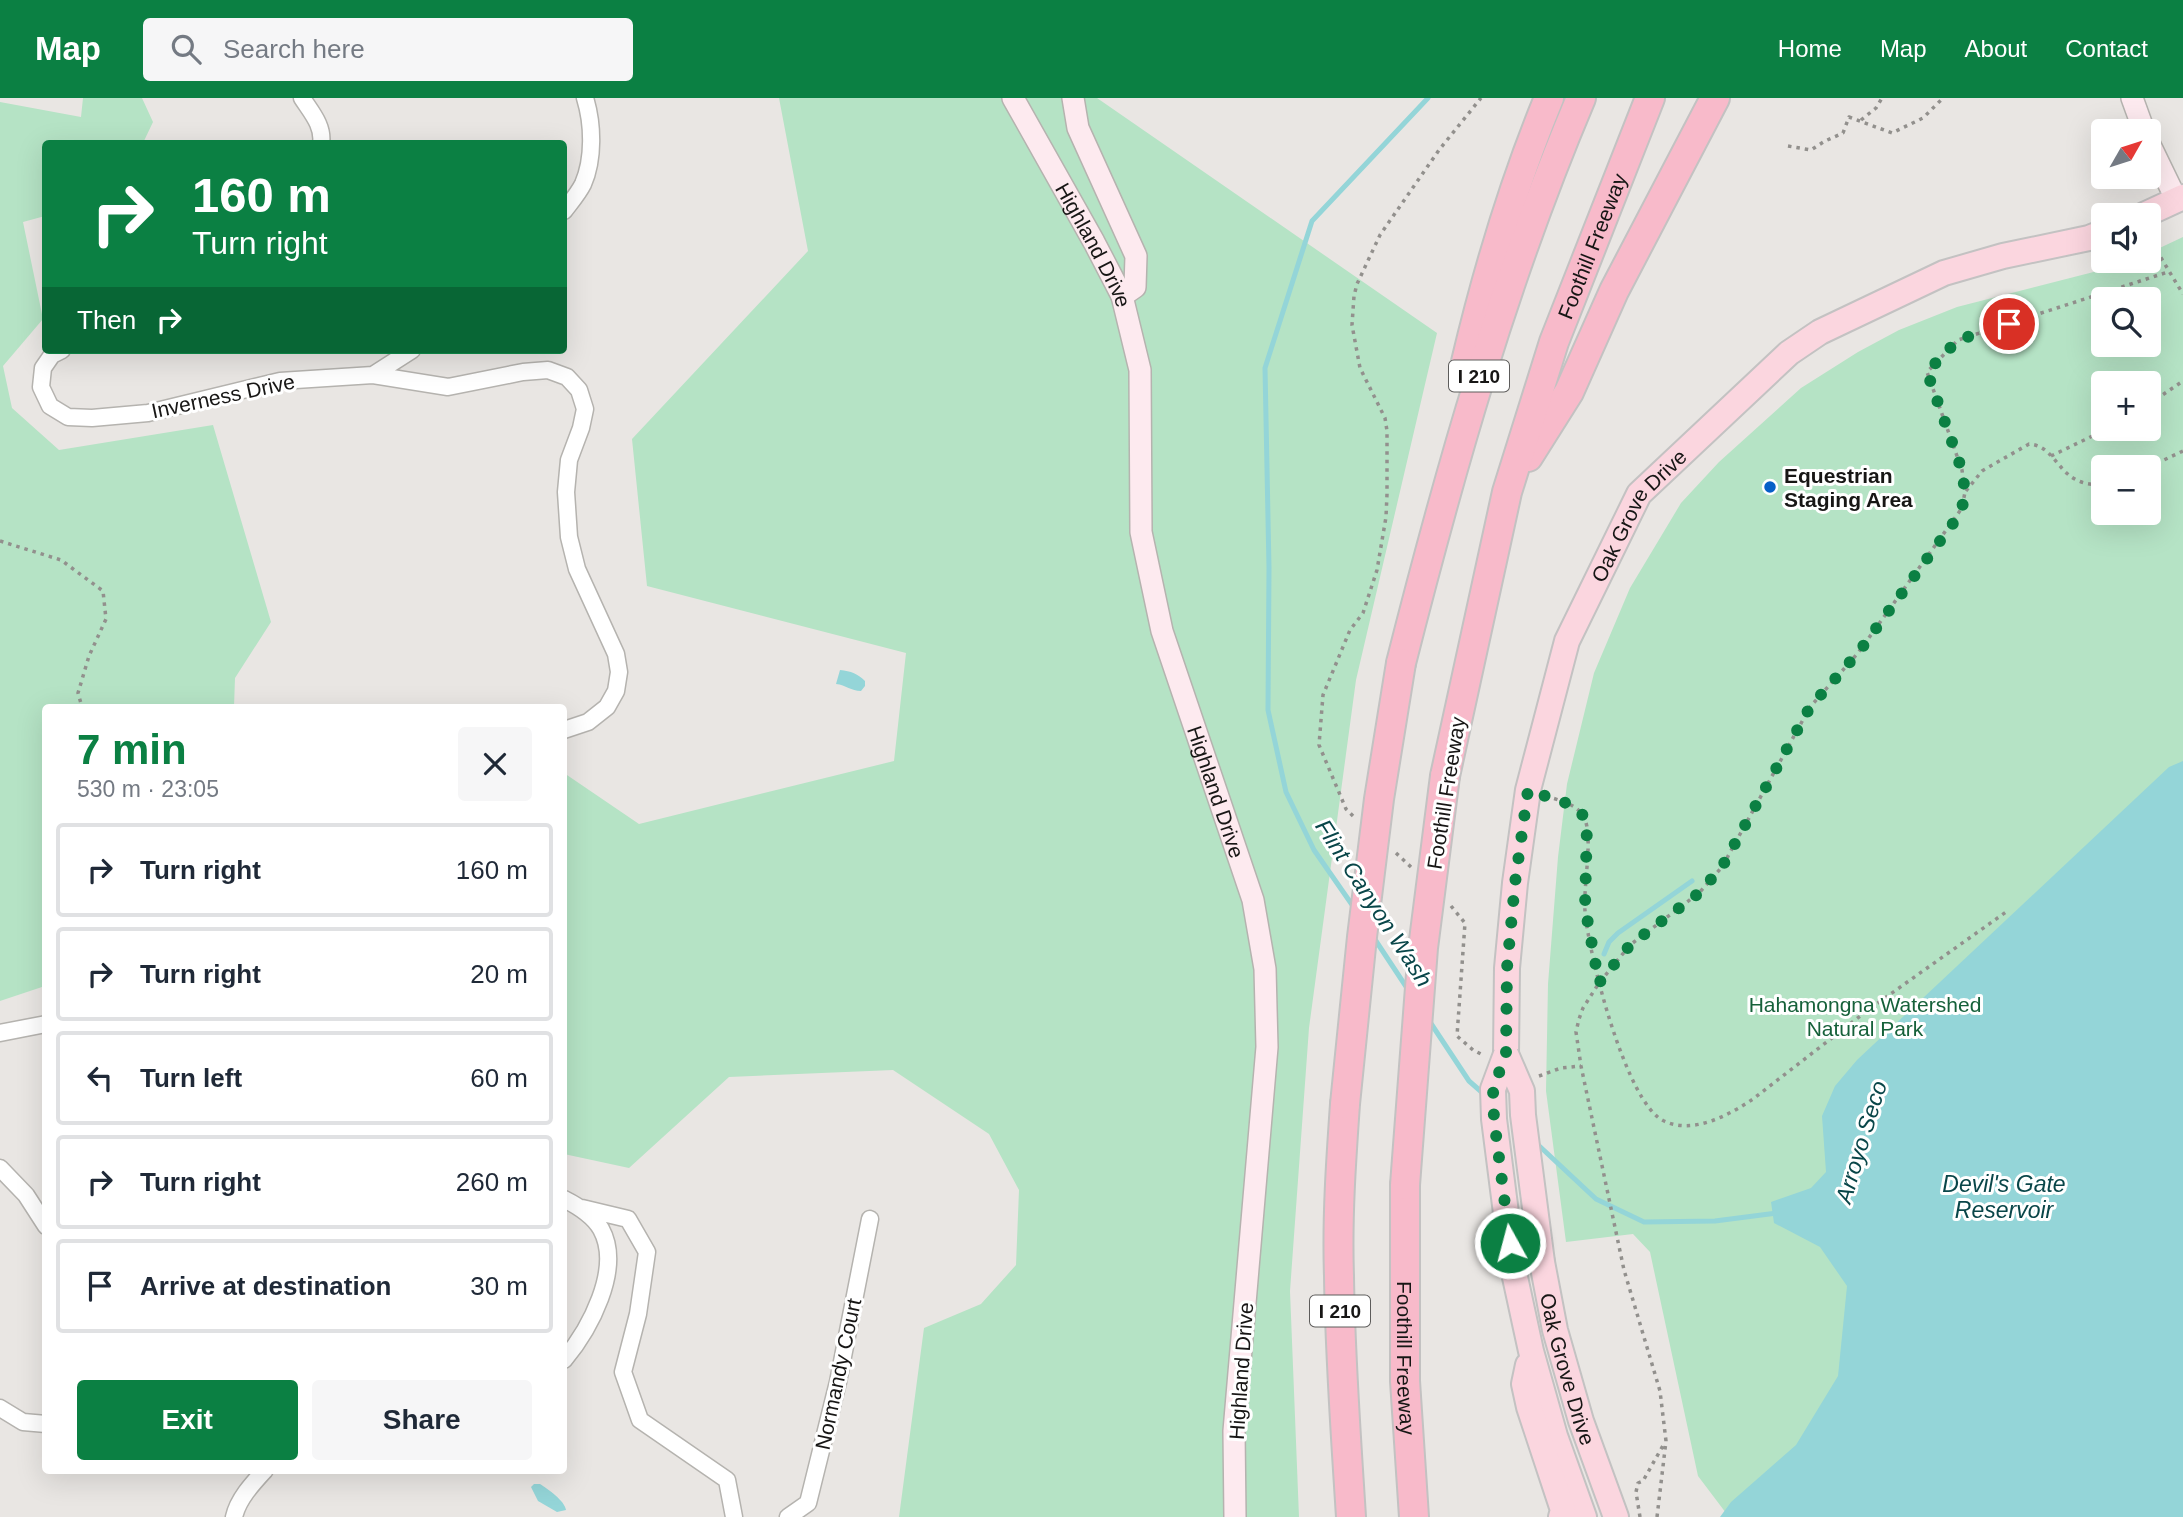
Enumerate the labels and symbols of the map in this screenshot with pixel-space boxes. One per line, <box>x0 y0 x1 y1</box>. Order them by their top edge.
north arrow <box>2091 119 2161 189</box>
street label: Foothill Freeway <box>1553 170 1631 322</box>
street label: Highland Drive <box>1052 179 1136 309</box>
pin <box>1979 294 2039 354</box>
road number: I 210 <box>1449 360 1509 392</box>
street label: Inverness Drive <box>149 370 297 422</box>
street label: Oak Grove Drive <box>1586 444 1691 585</box>
place label: Equestrian Staging Area <box>1784 464 1913 511</box>
marker: Equestrian Staging Area <box>1762 479 1778 495</box>
street label: Foothill Freeway <box>1423 715 1469 871</box>
street label: Highland Drive <box>1183 723 1249 861</box>
water label: Flint Canyon Wash <box>1310 815 1438 991</box>
park label: Hahamongna Watershed Natural Park <box>1749 993 1981 1040</box>
water label: Arroyo Seco <box>1829 1077 1892 1208</box>
water label: Devil's Gate Reservoir <box>1942 1171 2066 1223</box>
position arrow <box>1473 1206 1547 1280</box>
street label: Foothill Freeway <box>1394 1281 1420 1436</box>
street label: Oak Grove Drive <box>1537 1291 1600 1448</box>
street label: Normandy Court <box>811 1296 865 1452</box>
road number: I 210 <box>1310 1296 1370 1326</box>
street label: Highland Drive <box>1225 1301 1257 1441</box>

